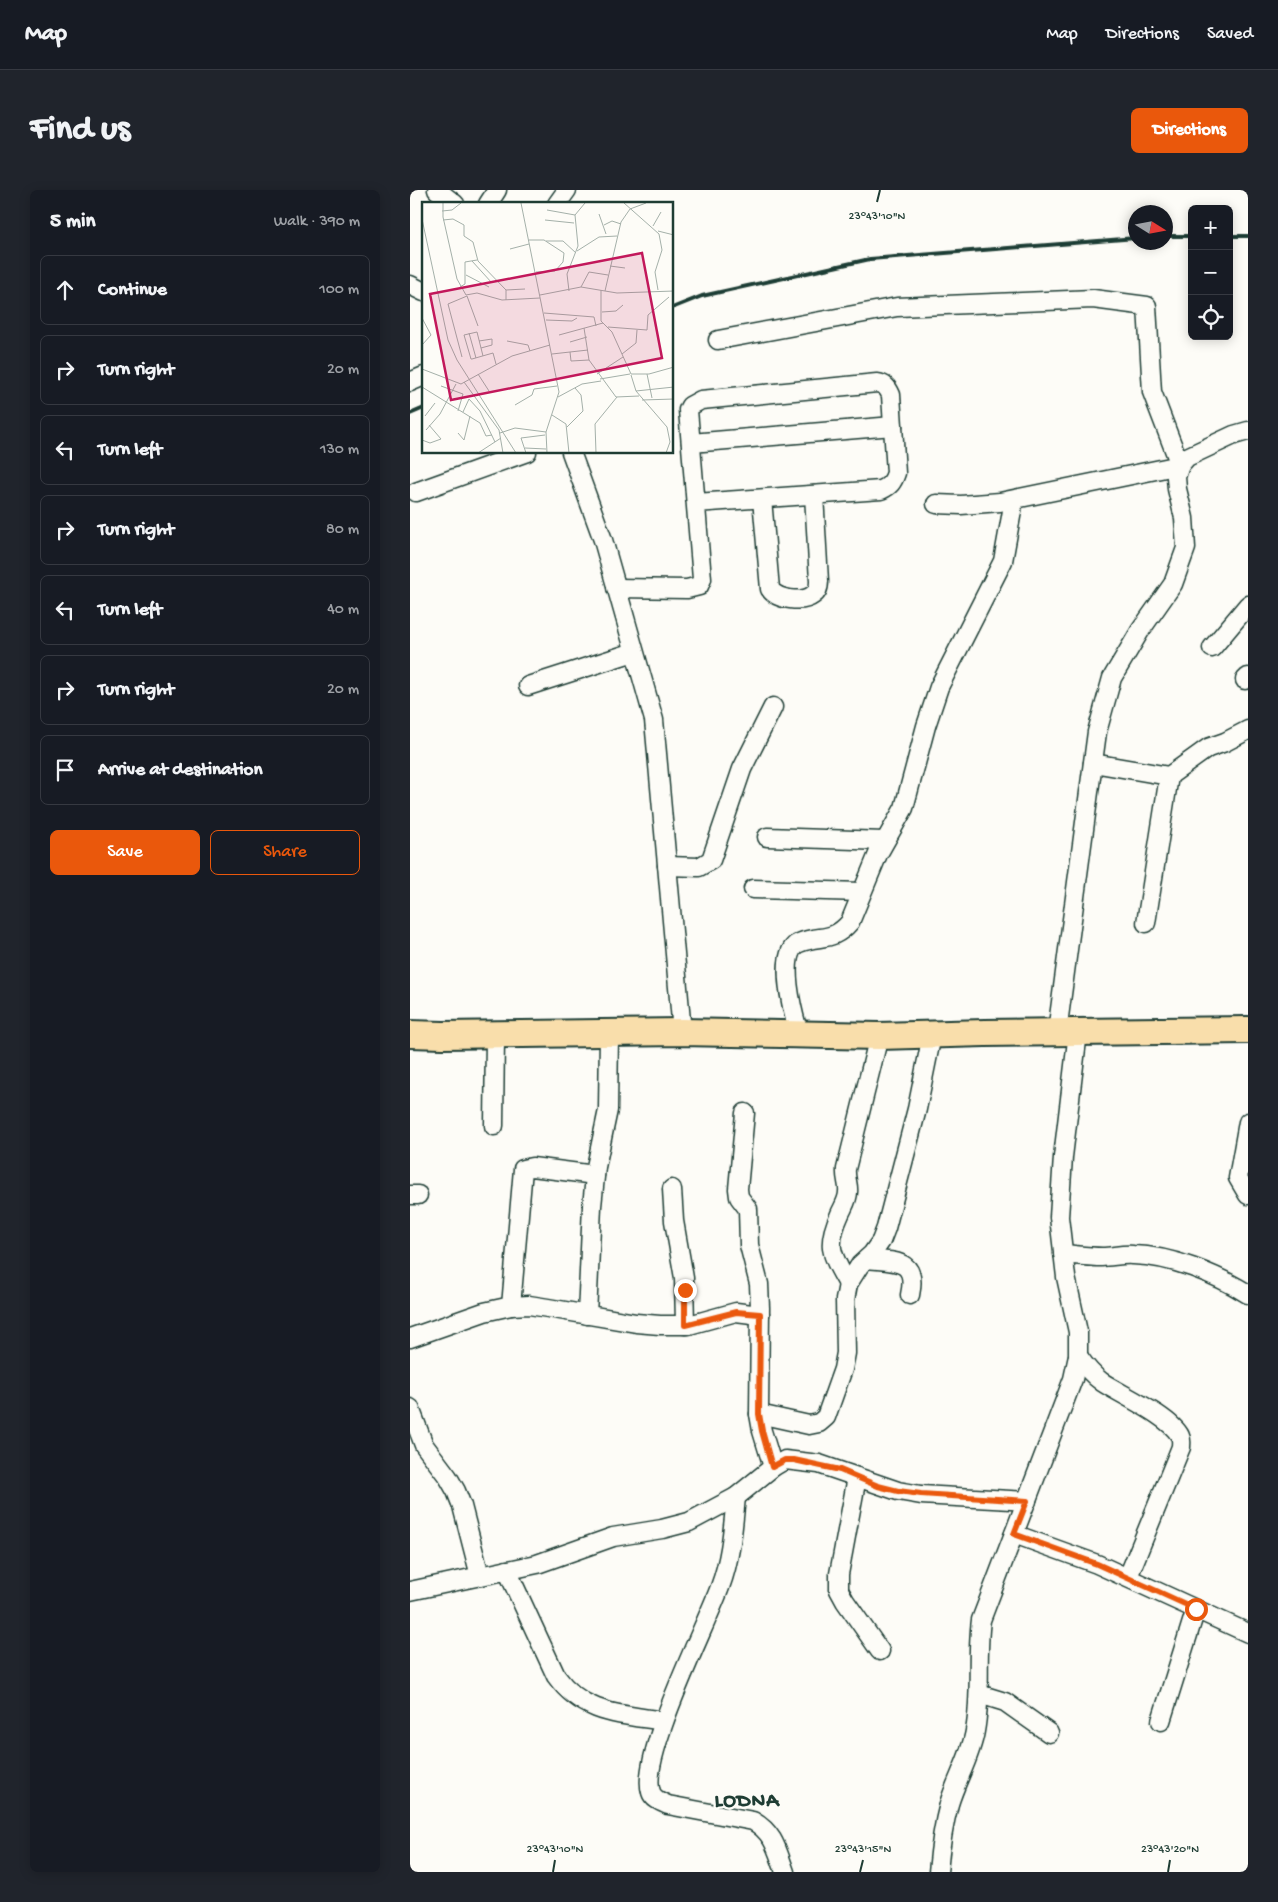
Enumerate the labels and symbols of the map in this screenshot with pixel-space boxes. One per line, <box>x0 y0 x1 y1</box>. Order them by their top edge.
inset map <box>422 202 674 454</box>
north arrow <box>1128 205 1173 250</box>
text: 23°43'10"N <box>849 210 906 224</box>
route end <box>674 1279 697 1302</box>
route start <box>1185 1598 1208 1621</box>
district label: LODNA <box>714 1790 780 1815</box>
text: 23°43'10"N <box>527 1843 584 1857</box>
text: 23°43'15"N <box>835 1843 891 1857</box>
text: 23°43'20"N <box>1141 1843 1199 1857</box>

